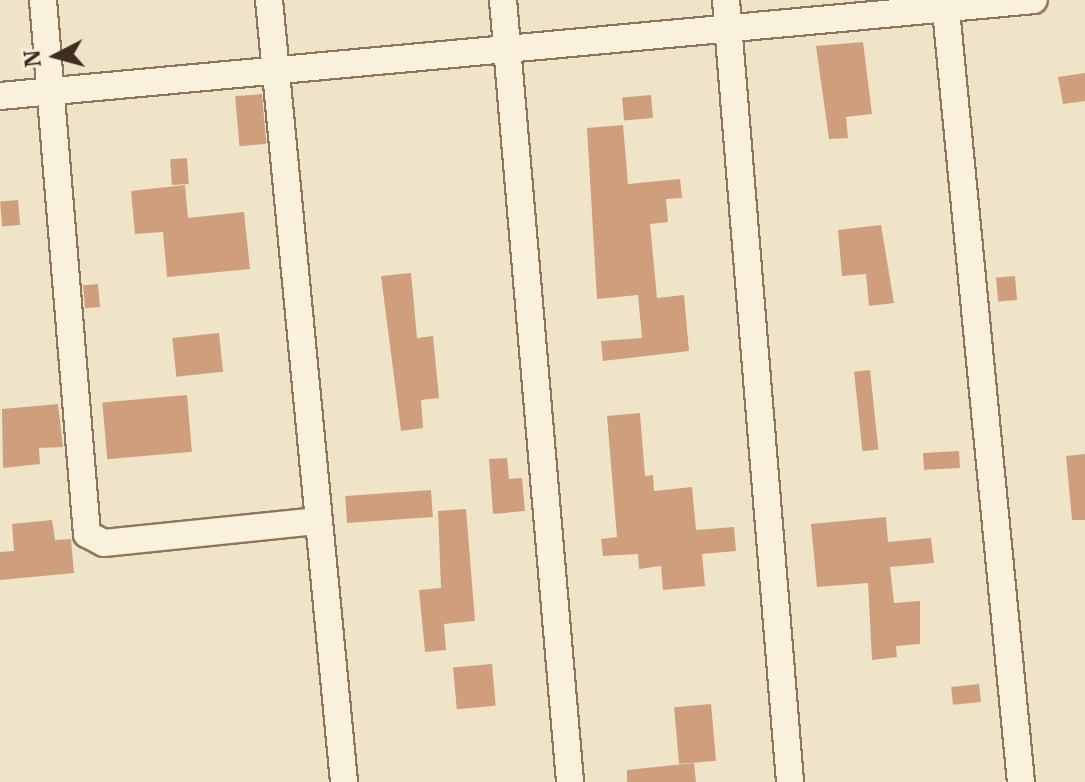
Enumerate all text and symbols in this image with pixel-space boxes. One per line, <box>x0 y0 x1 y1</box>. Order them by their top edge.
north arrow <box>16 16 96 96</box>
text: N <box>16 48 47 69</box>

